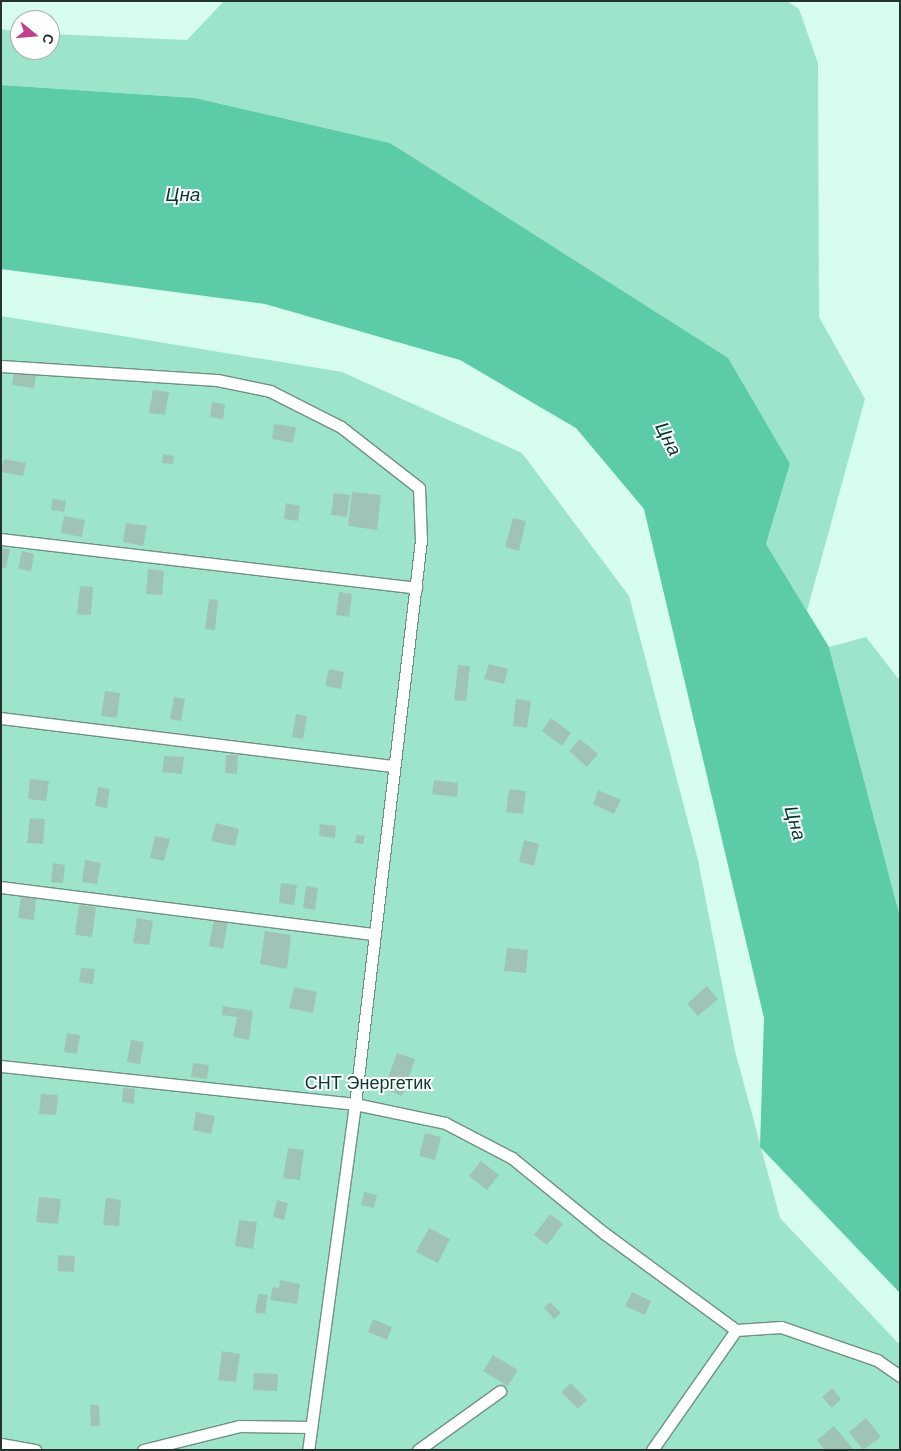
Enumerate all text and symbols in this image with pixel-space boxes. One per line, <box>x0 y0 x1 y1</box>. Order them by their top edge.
north arrow <box>10 10 60 60</box>
text: С <box>38 32 58 47</box>
water label: Цна <box>166 184 200 206</box>
water label: Цна <box>650 418 686 460</box>
water label: Цна <box>779 803 811 843</box>
park label: СНТ Энергетик <box>305 1072 431 1094</box>

